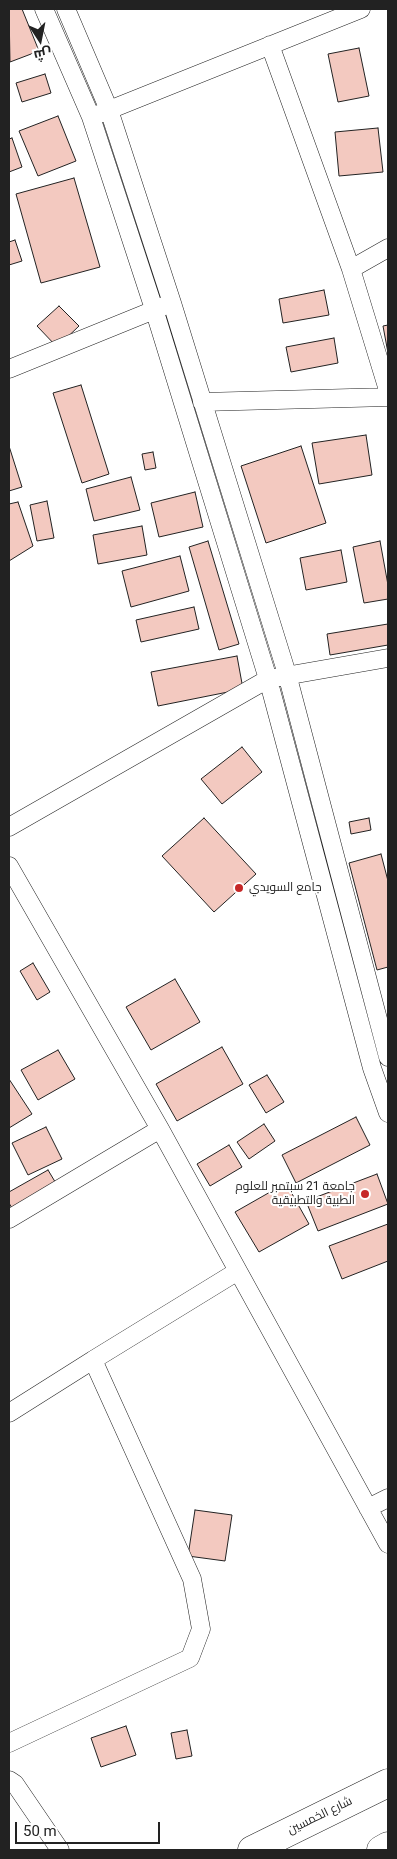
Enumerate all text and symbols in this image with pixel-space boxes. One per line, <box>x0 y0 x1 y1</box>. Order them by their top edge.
north arrow <box>15 15 65 65</box>
text: ش <box>33 45 53 64</box>
place label: جامع السويدي <box>249 881 322 895</box>
marker: جامع السويدي <box>233 882 245 894</box>
place label: جامعة 21 سبتمبر للعلوم الطبية والتطبيقية <box>235 1180 355 1208</box>
marker: جامعة 21 سبتمبر للعلوم الطبية والتطبيقية <box>359 1188 371 1200</box>
street label: شارع الخمسين <box>285 1794 355 1838</box>
scale bar <box>18 1812 162 1844</box>
text: 50 m <box>23 1822 57 1840</box>

